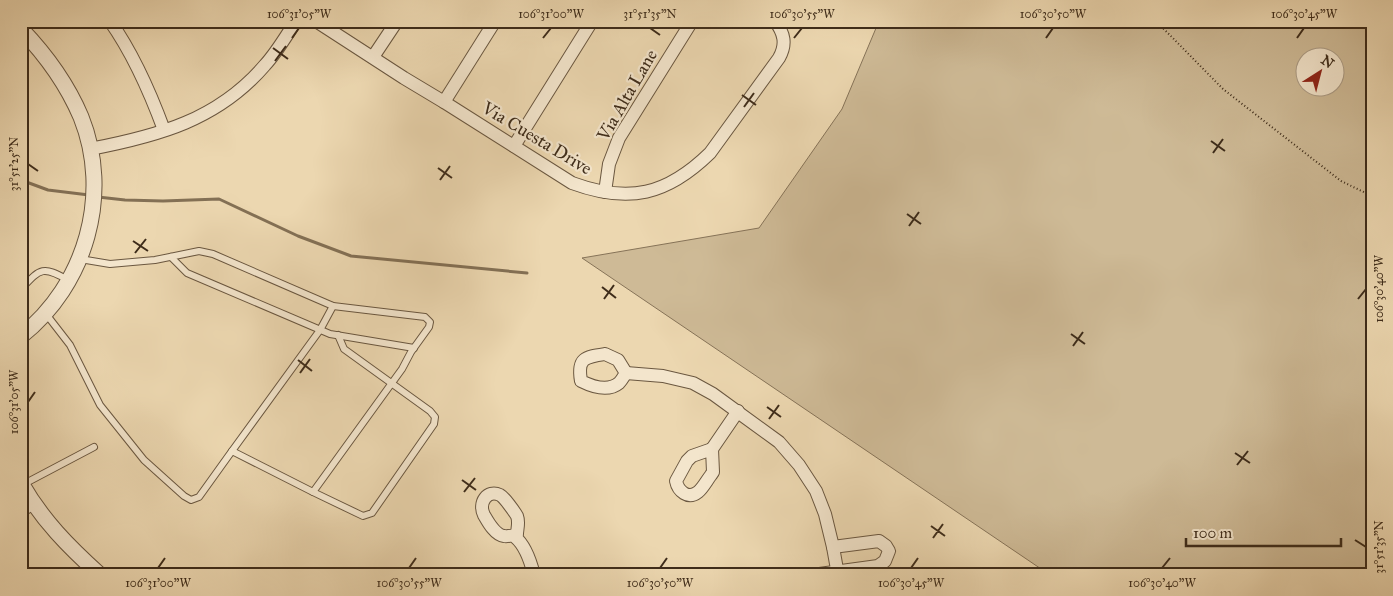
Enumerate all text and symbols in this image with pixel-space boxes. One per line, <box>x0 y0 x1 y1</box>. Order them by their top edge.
text: 106°31'05"W <box>267 7 332 21</box>
text: 106°31'00"W <box>518 7 584 21</box>
text: 31°51'35"N <box>623 7 677 21</box>
text: 106°30'55"W <box>769 7 835 21</box>
text: 106°30'50"W <box>1020 7 1087 21</box>
text: 106°30'45"W <box>1271 7 1338 21</box>
street label: Via Alta Lane <box>592 45 662 145</box>
north arrow <box>1296 48 1346 98</box>
text: N <box>1318 52 1337 72</box>
street label: Via Cuesta Drive <box>477 96 596 179</box>
text: 31°51'25"N <box>7 137 21 191</box>
text: 106°30'40"W <box>1372 255 1386 323</box>
text: 106°31'05"W <box>7 369 21 434</box>
scale bar <box>1186 516 1340 548</box>
text: 31°51'35"N <box>1372 520 1386 574</box>
text: 100 m <box>1193 524 1233 542</box>
text: 106°31'00"W <box>125 576 191 590</box>
text: 106°30'55"W <box>376 576 442 590</box>
text: 106°30'50"W <box>627 576 694 590</box>
text: 106°30'45"W <box>878 576 945 590</box>
text: 106°30'40"W <box>1128 576 1196 590</box>

